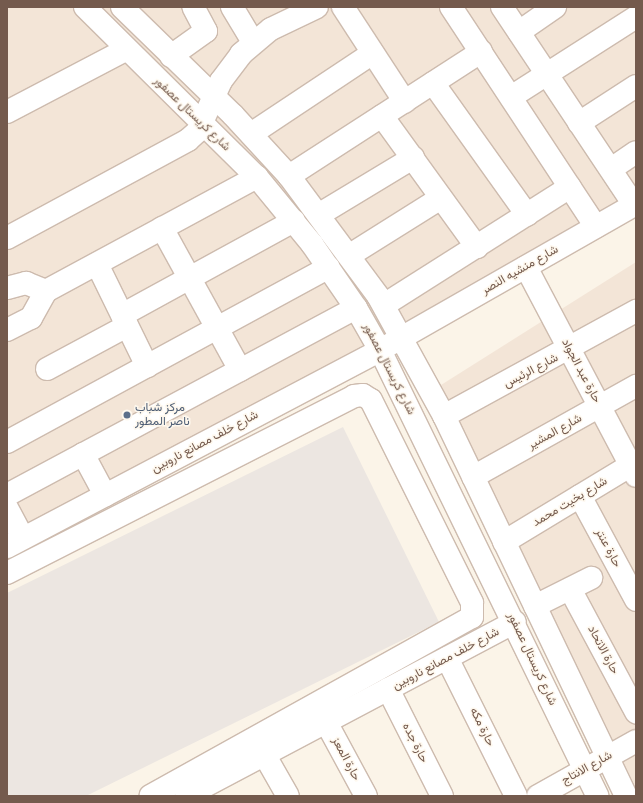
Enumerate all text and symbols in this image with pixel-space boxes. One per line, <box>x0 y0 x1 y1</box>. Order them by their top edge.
street label: شارع كريستال عصفور <box>151 74 233 154</box>
street label: شارع منشيه النصر <box>479 242 561 298</box>
street label: شارع كريستال عصفور <box>360 321 418 417</box>
street label: حارة عبد الجواد <box>558 336 604 406</box>
street label: شارع الرئيس <box>501 351 561 391</box>
place label: مركز شباب ناصر المطور <box>135 401 190 429</box>
street label: شارع خلف مصانع ناروبين <box>149 408 261 476</box>
marker: مركز شباب ناصر المطور <box>122 410 132 420</box>
street label: شارع المشير <box>525 411 585 453</box>
street label: شارع بخيت محمد <box>530 474 610 530</box>
street label: حارة عنتر <box>592 526 624 570</box>
street label: شارع كريستال عصفور <box>504 610 560 708</box>
street label: حارة الاتحاد <box>584 623 622 677</box>
street label: شارع خلف مصانع ناروبين <box>390 625 502 693</box>
street label: حارة مكه <box>466 705 498 749</box>
street label: حارة جده <box>399 721 431 765</box>
street label: حارة المعز <box>329 735 363 783</box>
street label: شارع الانتاج <box>559 748 615 788</box>

